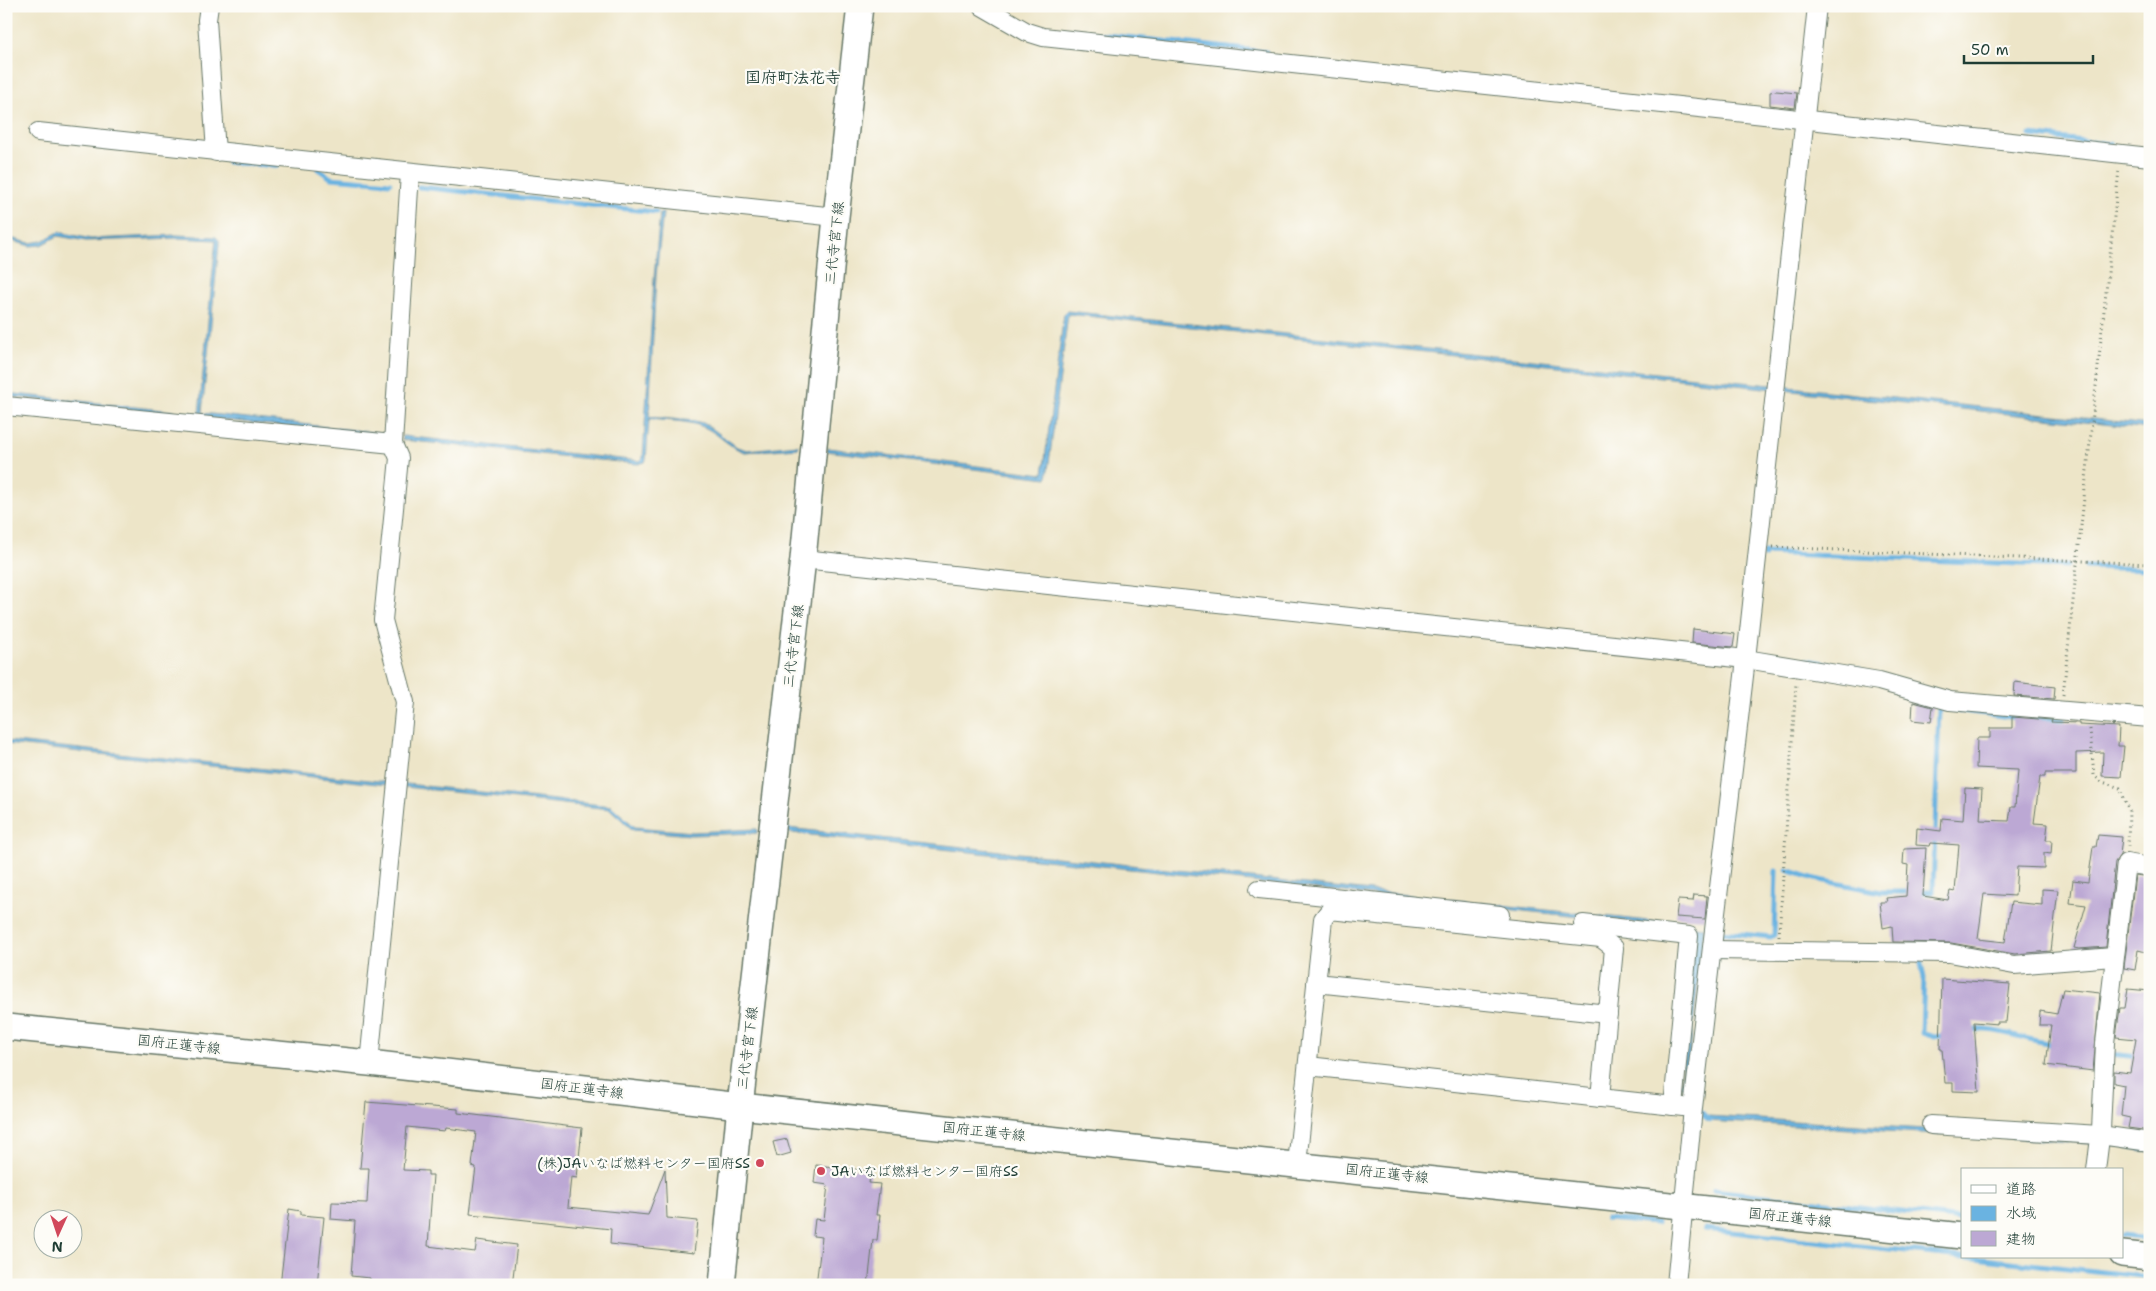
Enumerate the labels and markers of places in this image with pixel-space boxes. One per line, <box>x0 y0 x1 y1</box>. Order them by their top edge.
place label: (株)JAいなば燃料センター国府SS <box>537 1154 750 1172</box>
marker: (株)JAいなば燃料センター国府SS <box>754 1157 766 1169</box>
place label: JAいなば燃料センター国府SS <box>831 1162 1018 1180</box>
marker: JAいなば燃料センター国府SS <box>815 1165 827 1177</box>

